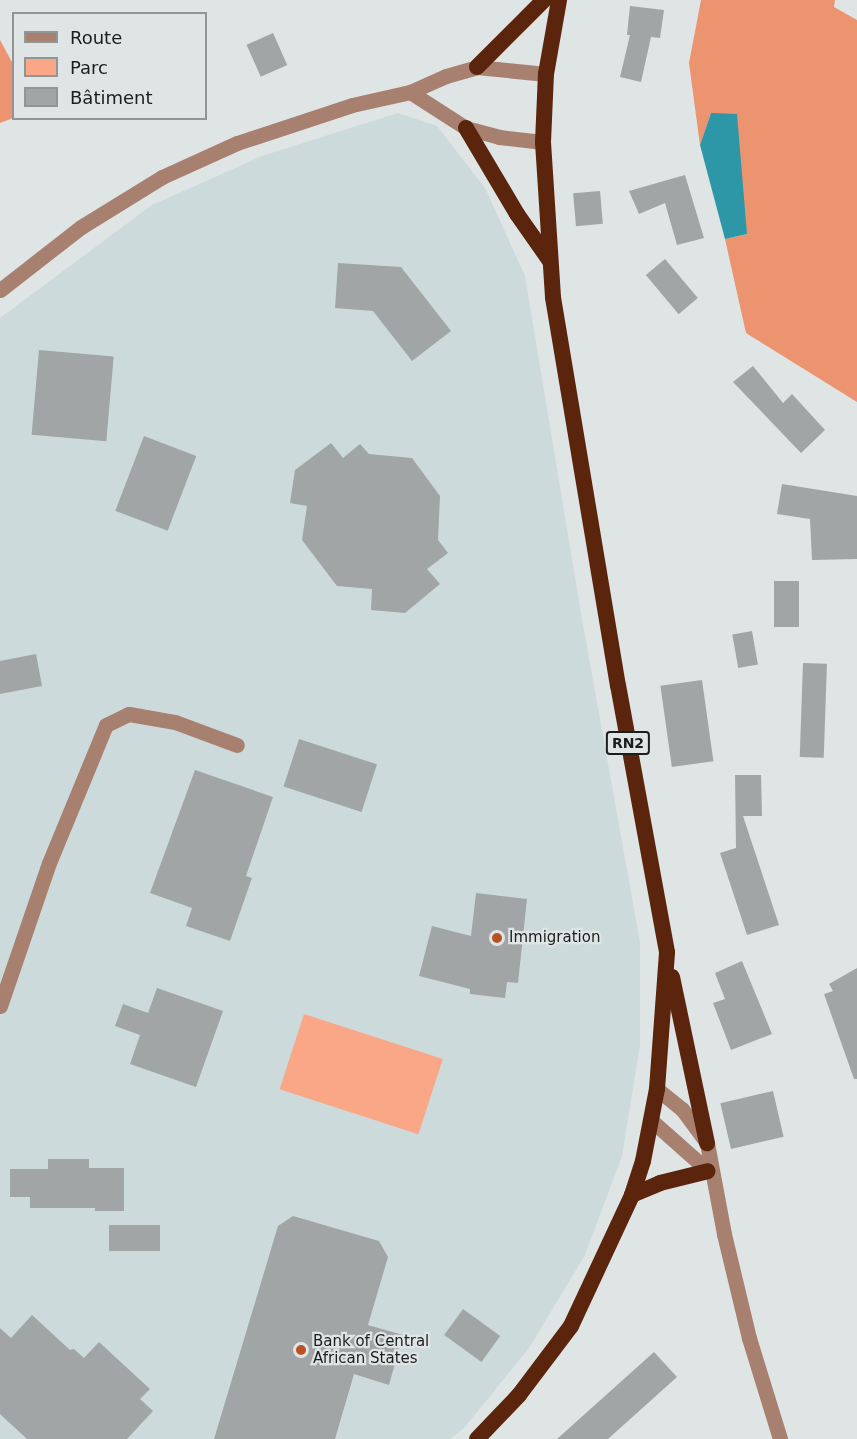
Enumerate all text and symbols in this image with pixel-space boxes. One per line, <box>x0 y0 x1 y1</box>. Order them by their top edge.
legend <box>12 12 207 120</box>
text: Route <box>70 27 122 48</box>
text: Parc <box>70 57 108 78</box>
text: Bâtiment <box>70 87 153 108</box>
road number: RN2 <box>606 732 650 754</box>
place label: Immigration <box>509 929 600 947</box>
marker: Immigration <box>490 931 504 945</box>
place label: Bank of Central African States <box>313 1332 429 1367</box>
marker: Bank of Central African States <box>294 1343 308 1357</box>

